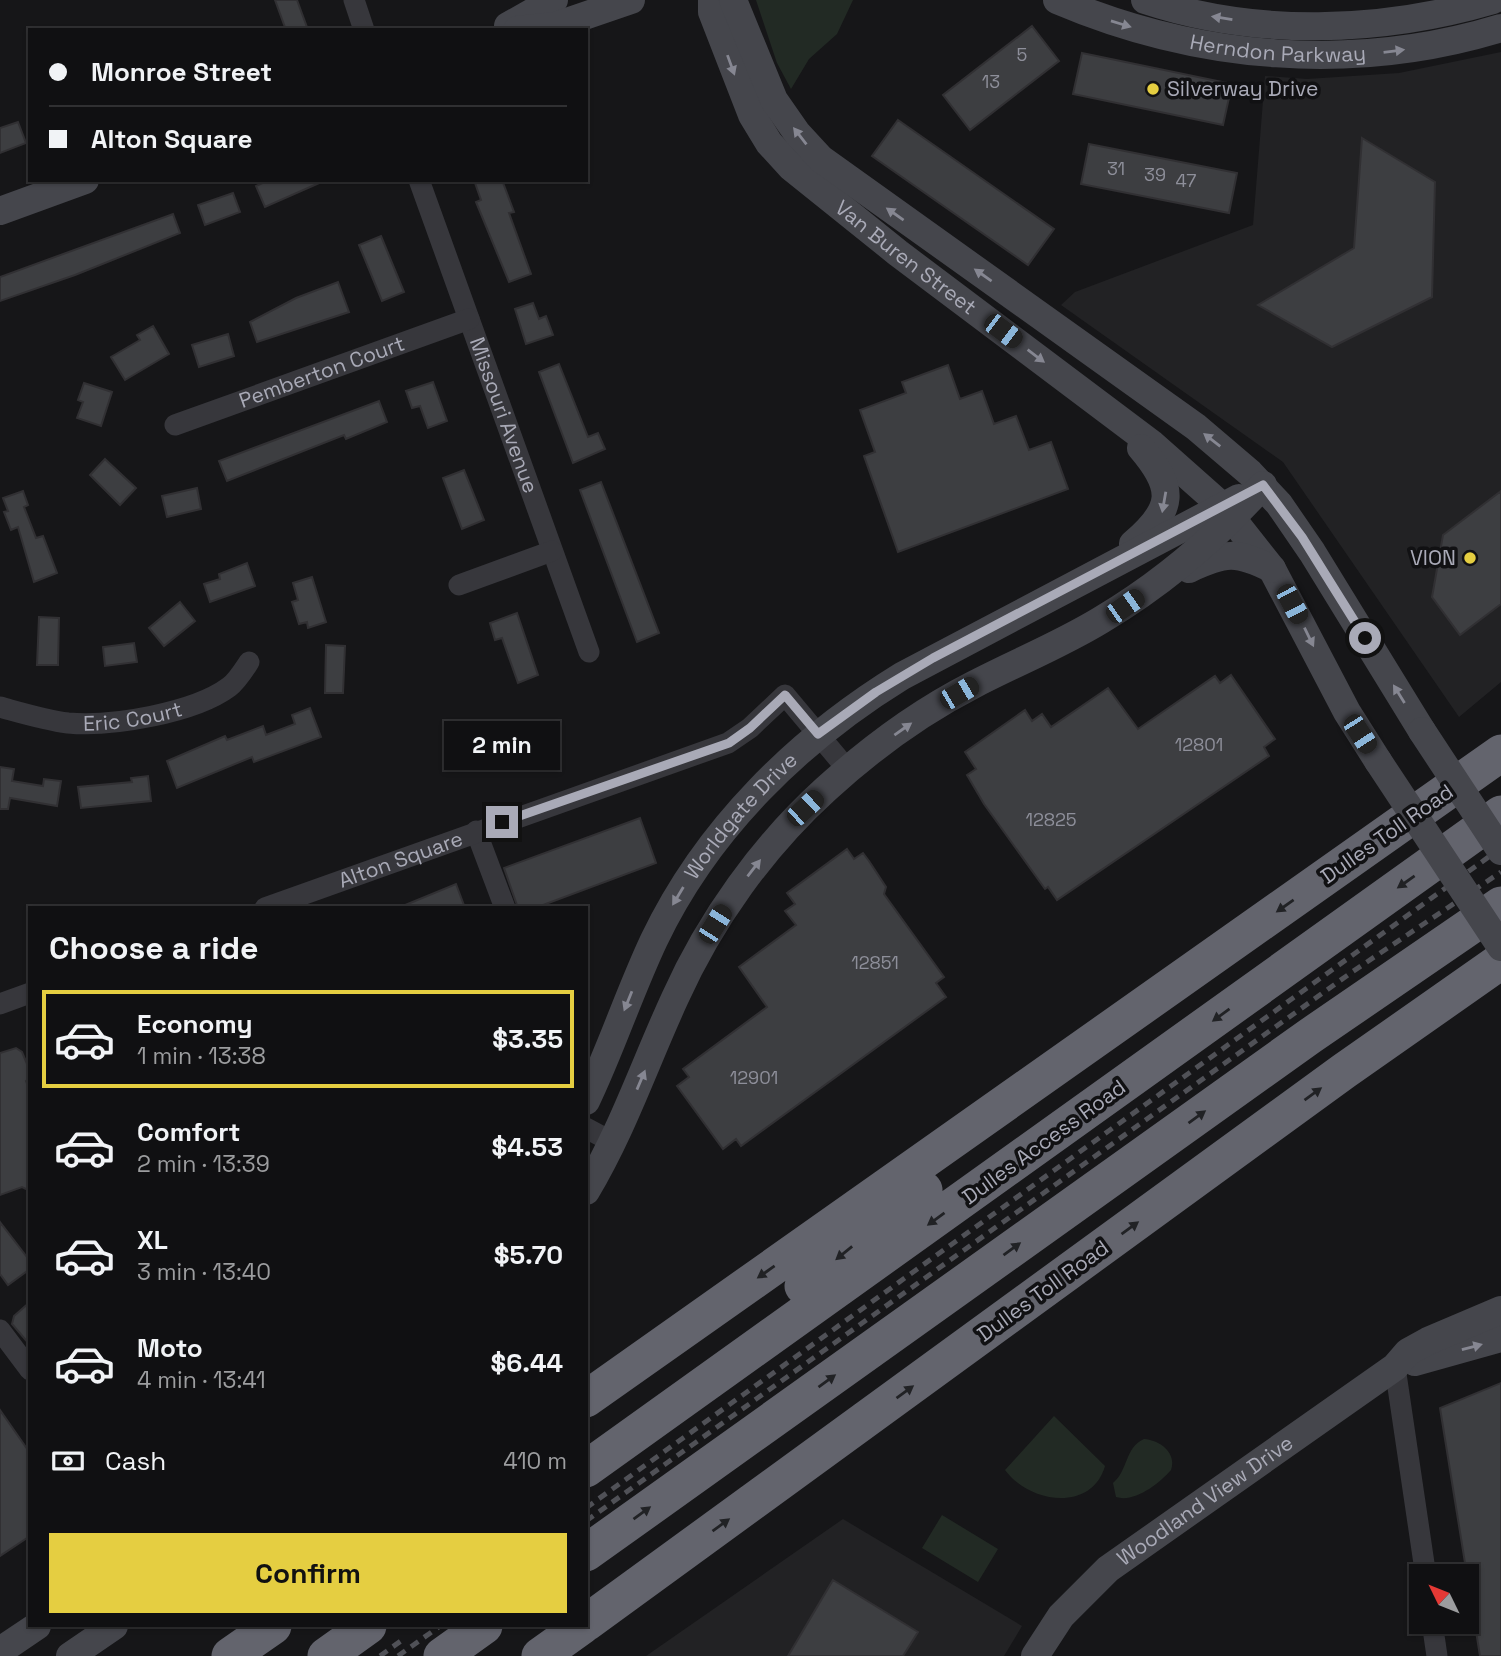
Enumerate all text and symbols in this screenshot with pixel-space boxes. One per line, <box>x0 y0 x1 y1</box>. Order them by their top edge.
one-way arrow <box>1211 12 1233 23</box>
one-way arrow <box>1110 19 1131 30</box>
street label: Herndon Parkway <box>1188 28 1367 68</box>
house number: 5 <box>1017 43 1027 66</box>
one-way arrow <box>1383 45 1405 56</box>
text: Monroe Street <box>91 55 272 89</box>
one-way arrow <box>726 55 737 76</box>
house number: 13 <box>982 70 1000 93</box>
place label: Silverway Drive <box>1167 75 1318 102</box>
marker: Silverway Drive <box>1145 81 1161 97</box>
text: Alton Square <box>91 122 253 156</box>
one-way arrow <box>793 127 808 145</box>
house number: 31 <box>1107 157 1125 180</box>
house number: 39 <box>1144 163 1166 186</box>
house number: 47 <box>1176 169 1196 192</box>
street label: Van Buren Street <box>830 194 982 320</box>
one-way arrow <box>886 207 904 221</box>
one-way arrow <box>974 268 992 282</box>
car <box>980 310 1027 352</box>
street label: Pemberton Court <box>235 329 408 414</box>
street label: Missouri Avenue <box>464 333 545 497</box>
one-way arrow <box>1027 349 1045 363</box>
one-way arrow <box>1204 432 1222 447</box>
one-way arrow <box>1158 491 1169 513</box>
place label: VION <box>1410 544 1456 571</box>
marker: VION <box>1462 550 1478 566</box>
car <box>1273 581 1312 627</box>
car <box>1102 585 1149 627</box>
route start <box>1349 622 1381 654</box>
one-way arrow <box>1304 627 1315 647</box>
car <box>936 673 983 713</box>
one-way arrow <box>1392 685 1405 704</box>
street label: Eric Court <box>83 695 185 737</box>
car <box>1340 711 1381 757</box>
callout: 2 min <box>444 720 560 770</box>
one-way arrow <box>894 722 912 736</box>
text: 2 min <box>472 730 532 760</box>
house number: 12801 <box>1175 733 1223 756</box>
street label: Worldgate Drive <box>678 746 803 884</box>
street label: Dulles Toll Road <box>1315 778 1458 889</box>
car <box>783 786 828 830</box>
route end <box>486 806 518 838</box>
house number: 12825 <box>1025 808 1077 831</box>
street label: Alton Square <box>335 825 466 894</box>
one-way arrow <box>746 859 760 877</box>
one-way arrow <box>1397 875 1415 889</box>
one-way arrow <box>672 887 685 906</box>
one-way arrow <box>1276 899 1294 913</box>
car <box>695 901 736 947</box>
text: Choose a ride <box>49 928 259 968</box>
house number: 12851 <box>851 951 899 974</box>
one-way arrow <box>622 991 633 1012</box>
text: Economy <box>137 1007 253 1041</box>
icon: car <box>53 1008 116 1071</box>
one-way arrow <box>1212 1008 1230 1022</box>
text: $3.35 <box>492 1022 563 1056</box>
text: 1 min · 13:38 <box>137 1041 266 1071</box>
house number: 12901 <box>730 1066 778 1089</box>
one-way arrow <box>635 1070 646 1091</box>
street label: Dulles Access Road <box>957 1073 1131 1210</box>
one-way arrow <box>1304 1087 1322 1101</box>
one-way arrow <box>1188 1110 1206 1124</box>
text: Comfort <box>137 1115 240 1149</box>
icon: car <box>53 1116 116 1179</box>
text: $4.53 <box>492 1130 563 1164</box>
text: 2 min · 13:39 <box>137 1149 270 1179</box>
one-way arrow <box>927 1211 945 1225</box>
one-way arrow <box>1120 1221 1138 1236</box>
text: XL <box>137 1223 168 1257</box>
icon: car <box>53 1224 116 1287</box>
street label: Dulles Toll Road <box>972 1234 1114 1347</box>
text: $5.70 <box>494 1238 563 1272</box>
one-way arrow <box>1003 1242 1021 1256</box>
one-way arrow <box>835 1245 853 1260</box>
text: 3 min · 13:40 <box>137 1257 271 1287</box>
one-way arrow <box>757 1265 775 1279</box>
text: Moto <box>137 1331 203 1365</box>
icon: car <box>53 1332 116 1395</box>
one-way arrow <box>1461 1341 1483 1352</box>
text: $6.44 <box>490 1346 563 1380</box>
text: 4 min · 13:41 <box>137 1365 266 1395</box>
one-way arrow <box>818 1374 836 1388</box>
one-way arrow <box>896 1385 914 1399</box>
street label: Woodland View Drive <box>1112 1429 1298 1571</box>
icon: cash <box>49 1442 87 1480</box>
text: Cash <box>105 1444 166 1478</box>
text: 410 m <box>503 1446 567 1476</box>
one-way arrow <box>633 1506 651 1520</box>
one-way arrow <box>712 1518 730 1532</box>
button: Confirm <box>49 1533 567 1613</box>
north arrow <box>1409 1564 1479 1634</box>
map controls <box>1409 1564 1479 1634</box>

